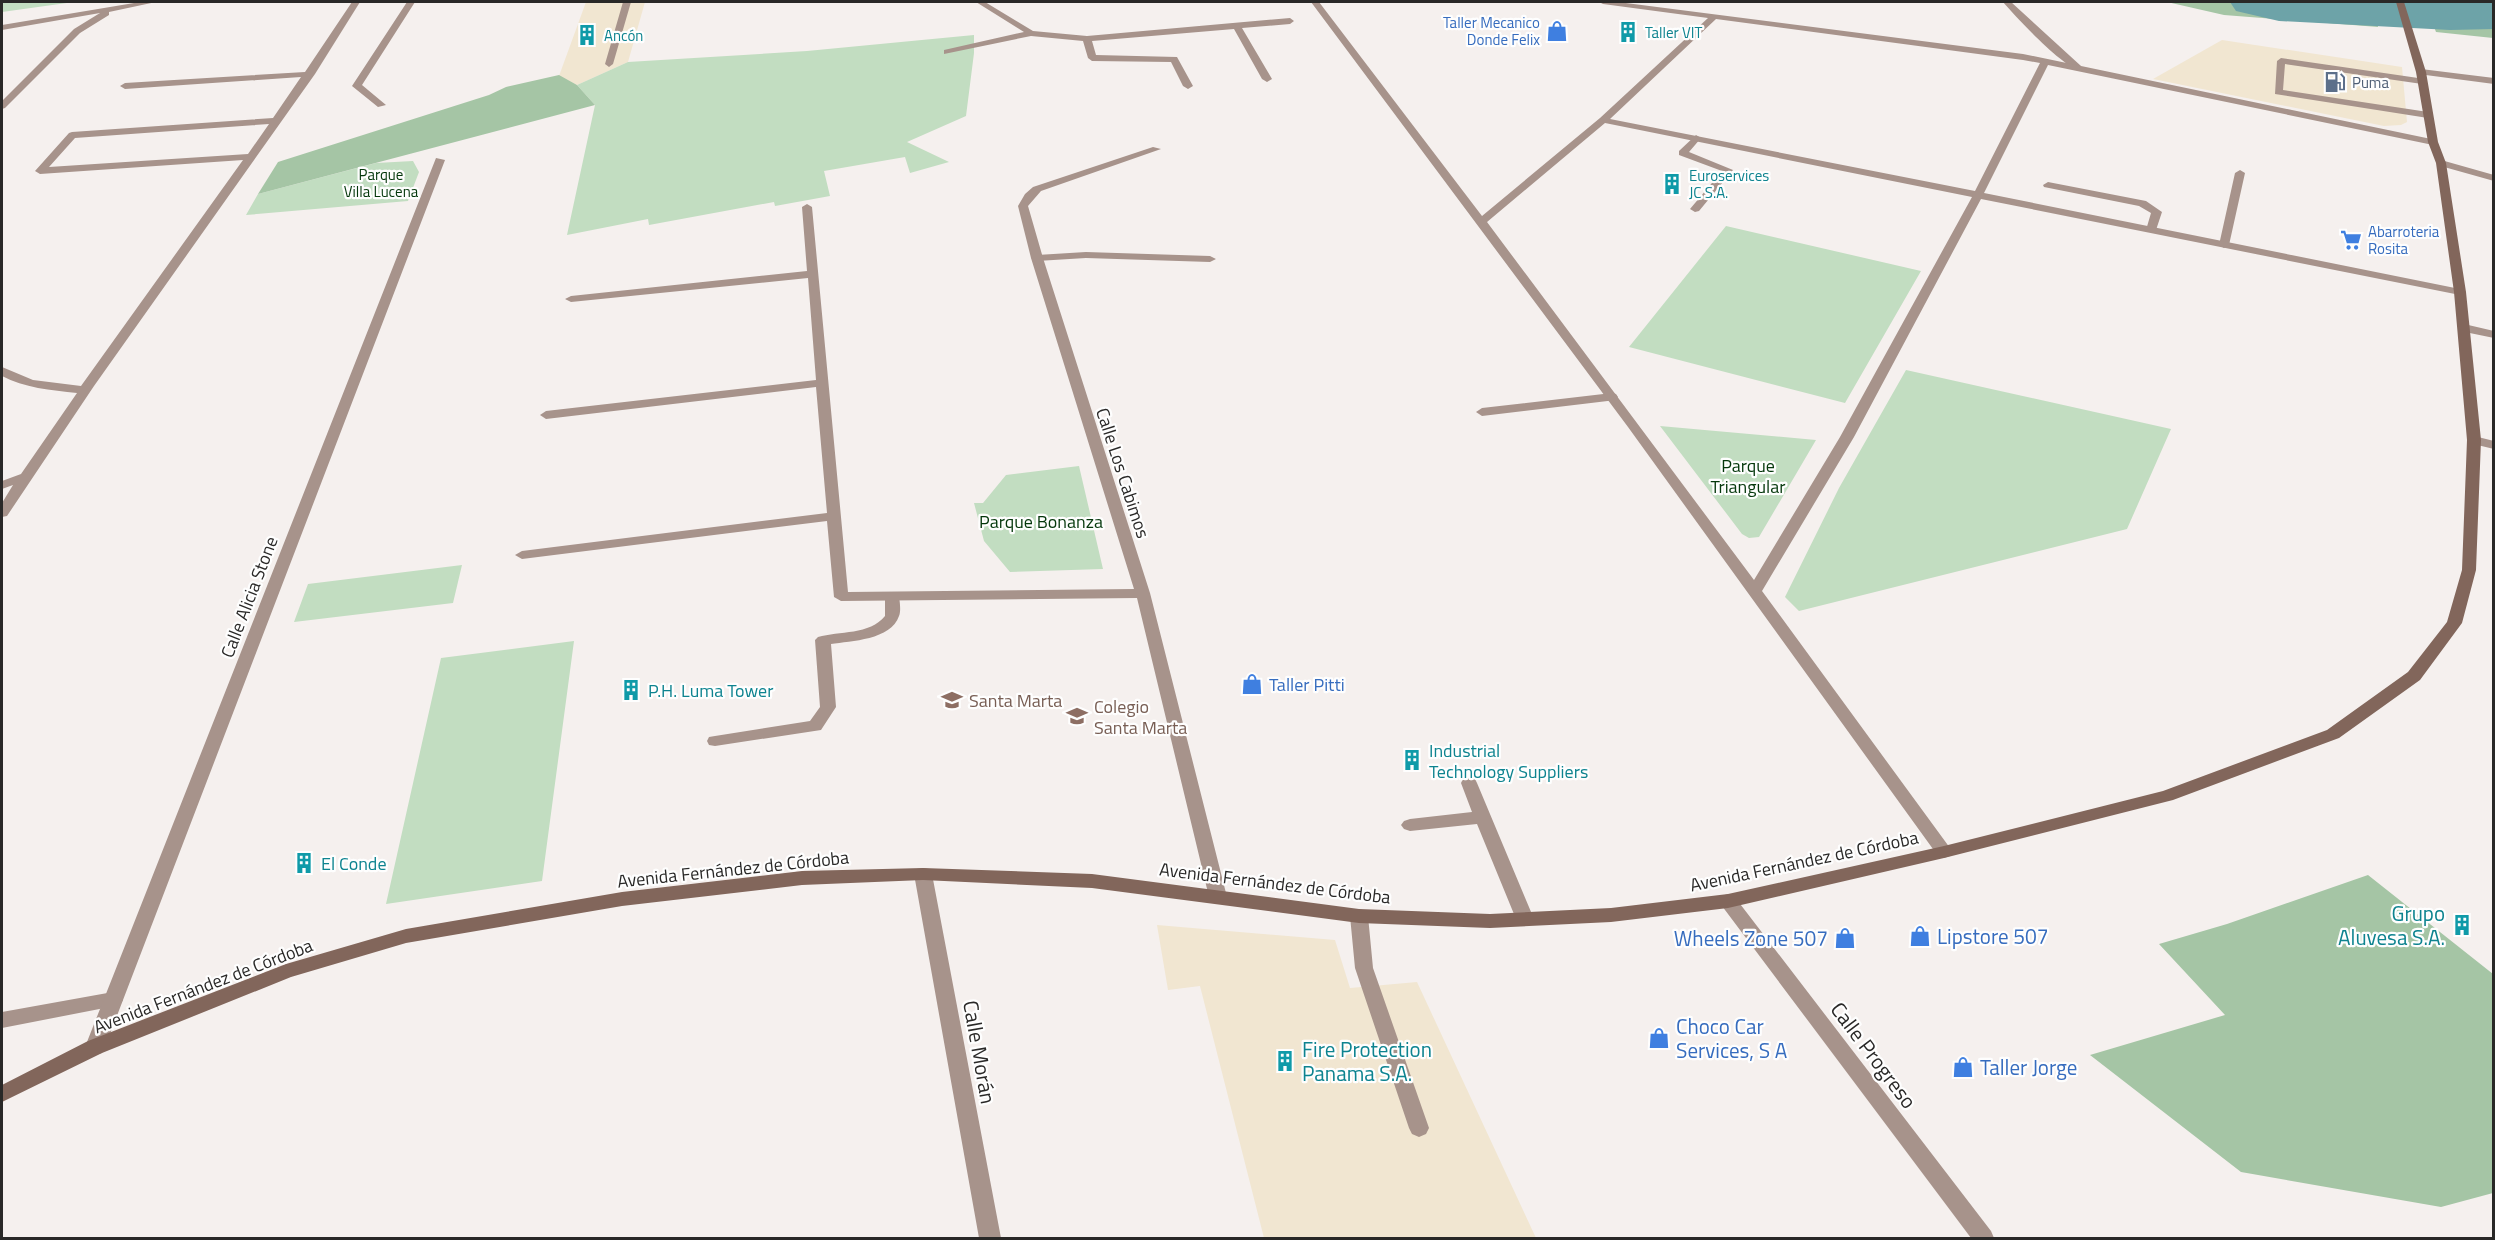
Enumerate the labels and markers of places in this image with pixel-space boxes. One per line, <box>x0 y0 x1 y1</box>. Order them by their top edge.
place label: Taller Mecanico Donde Felix <box>1443 11 1540 51</box>
shop icon: Taller Mecanico Donde Felix <box>1545 19 1569 43</box>
building icon: Taller VIT <box>1616 20 1640 44</box>
place label: Taller VIT <box>1645 21 1702 44</box>
building icon: Ancón <box>575 23 599 47</box>
place label: Ancón <box>604 24 643 47</box>
fuel station icon: Puma <box>2323 70 2347 94</box>
place label: Puma <box>2352 71 2389 94</box>
place label: Euroservices JC S.A. <box>1689 164 1769 204</box>
building icon: Euroservices JC S.A. <box>1660 172 1684 196</box>
place label: Abarroteria Rosita <box>2368 220 2440 260</box>
supermarket icon: Abarroteria Rosita <box>2339 228 2363 252</box>
place label: Taller Pitti <box>1269 671 1345 698</box>
shop icon: Taller Pitti <box>1240 672 1264 696</box>
place label: P.H. Luma Tower <box>648 677 773 704</box>
building icon: P.H. Luma Tower <box>619 678 643 702</box>
place label: Santa Marta <box>969 687 1062 714</box>
school or university icon: Santa Marta <box>940 688 964 712</box>
place label: Colegio Santa Marta <box>1094 693 1187 741</box>
school or university icon: Colegio Santa Marta <box>1065 704 1089 728</box>
place label: Industrial Technology Suppliers <box>1429 737 1588 785</box>
building icon: Industrial Technology Suppliers <box>1400 748 1424 772</box>
place label: El Conde <box>321 850 386 877</box>
building icon: El Conde <box>292 851 316 875</box>
place label: Grupo Aluvesa S.A. <box>2338 897 2445 953</box>
building icon: Grupo Aluvesa S.A. <box>2450 913 2474 937</box>
place label: Lipstore 507 <box>1937 920 2049 952</box>
place label: Wheels Zone 507 <box>1674 922 1828 954</box>
shop icon: Lipstore 507 <box>1908 924 1932 948</box>
shop icon: Wheels Zone 507 <box>1833 926 1857 950</box>
place label: Choco Car Services, S A <box>1676 1010 1788 1066</box>
shop icon: Choco Car Services, S A <box>1647 1026 1671 1050</box>
place label: Fire Protection Panama S.A. <box>1302 1033 1432 1089</box>
building icon: Fire Protection Panama S.A. <box>1273 1049 1297 1073</box>
place label: Taller Jorge <box>1980 1051 2077 1083</box>
shop icon: Taller Jorge <box>1951 1055 1975 1079</box>

